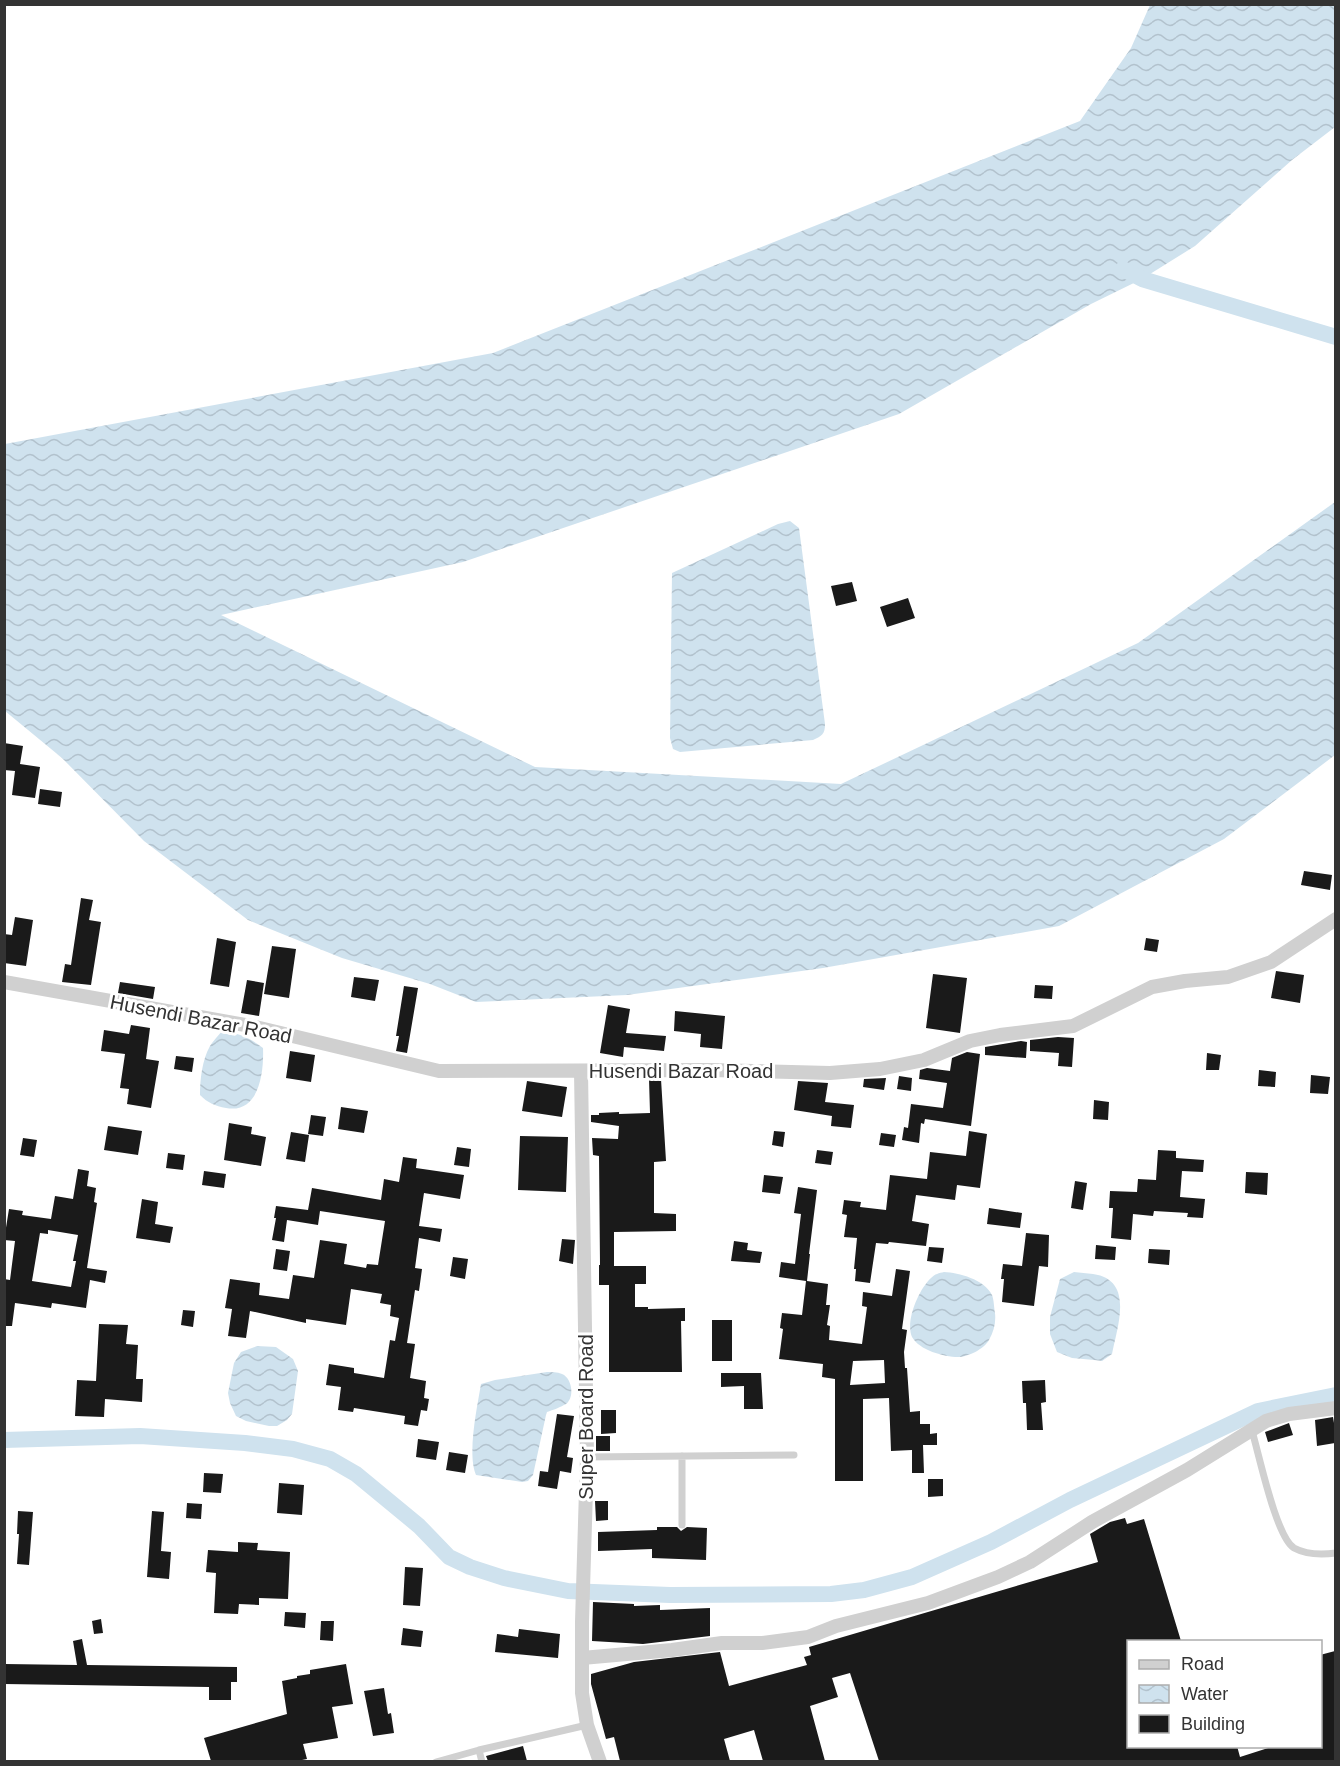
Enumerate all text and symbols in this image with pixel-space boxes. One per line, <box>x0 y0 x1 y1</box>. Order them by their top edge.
street label: Husendi Bazar Road <box>108 991 294 1047</box>
street label: Husendi Bazar Road <box>589 1060 773 1082</box>
street label: Super Board Road <box>575 1334 597 1500</box>
legend <box>1127 1640 1322 1748</box>
text: Road <box>1181 1654 1224 1674</box>
text: Water <box>1181 1684 1228 1704</box>
text: Building <box>1181 1714 1245 1734</box>

